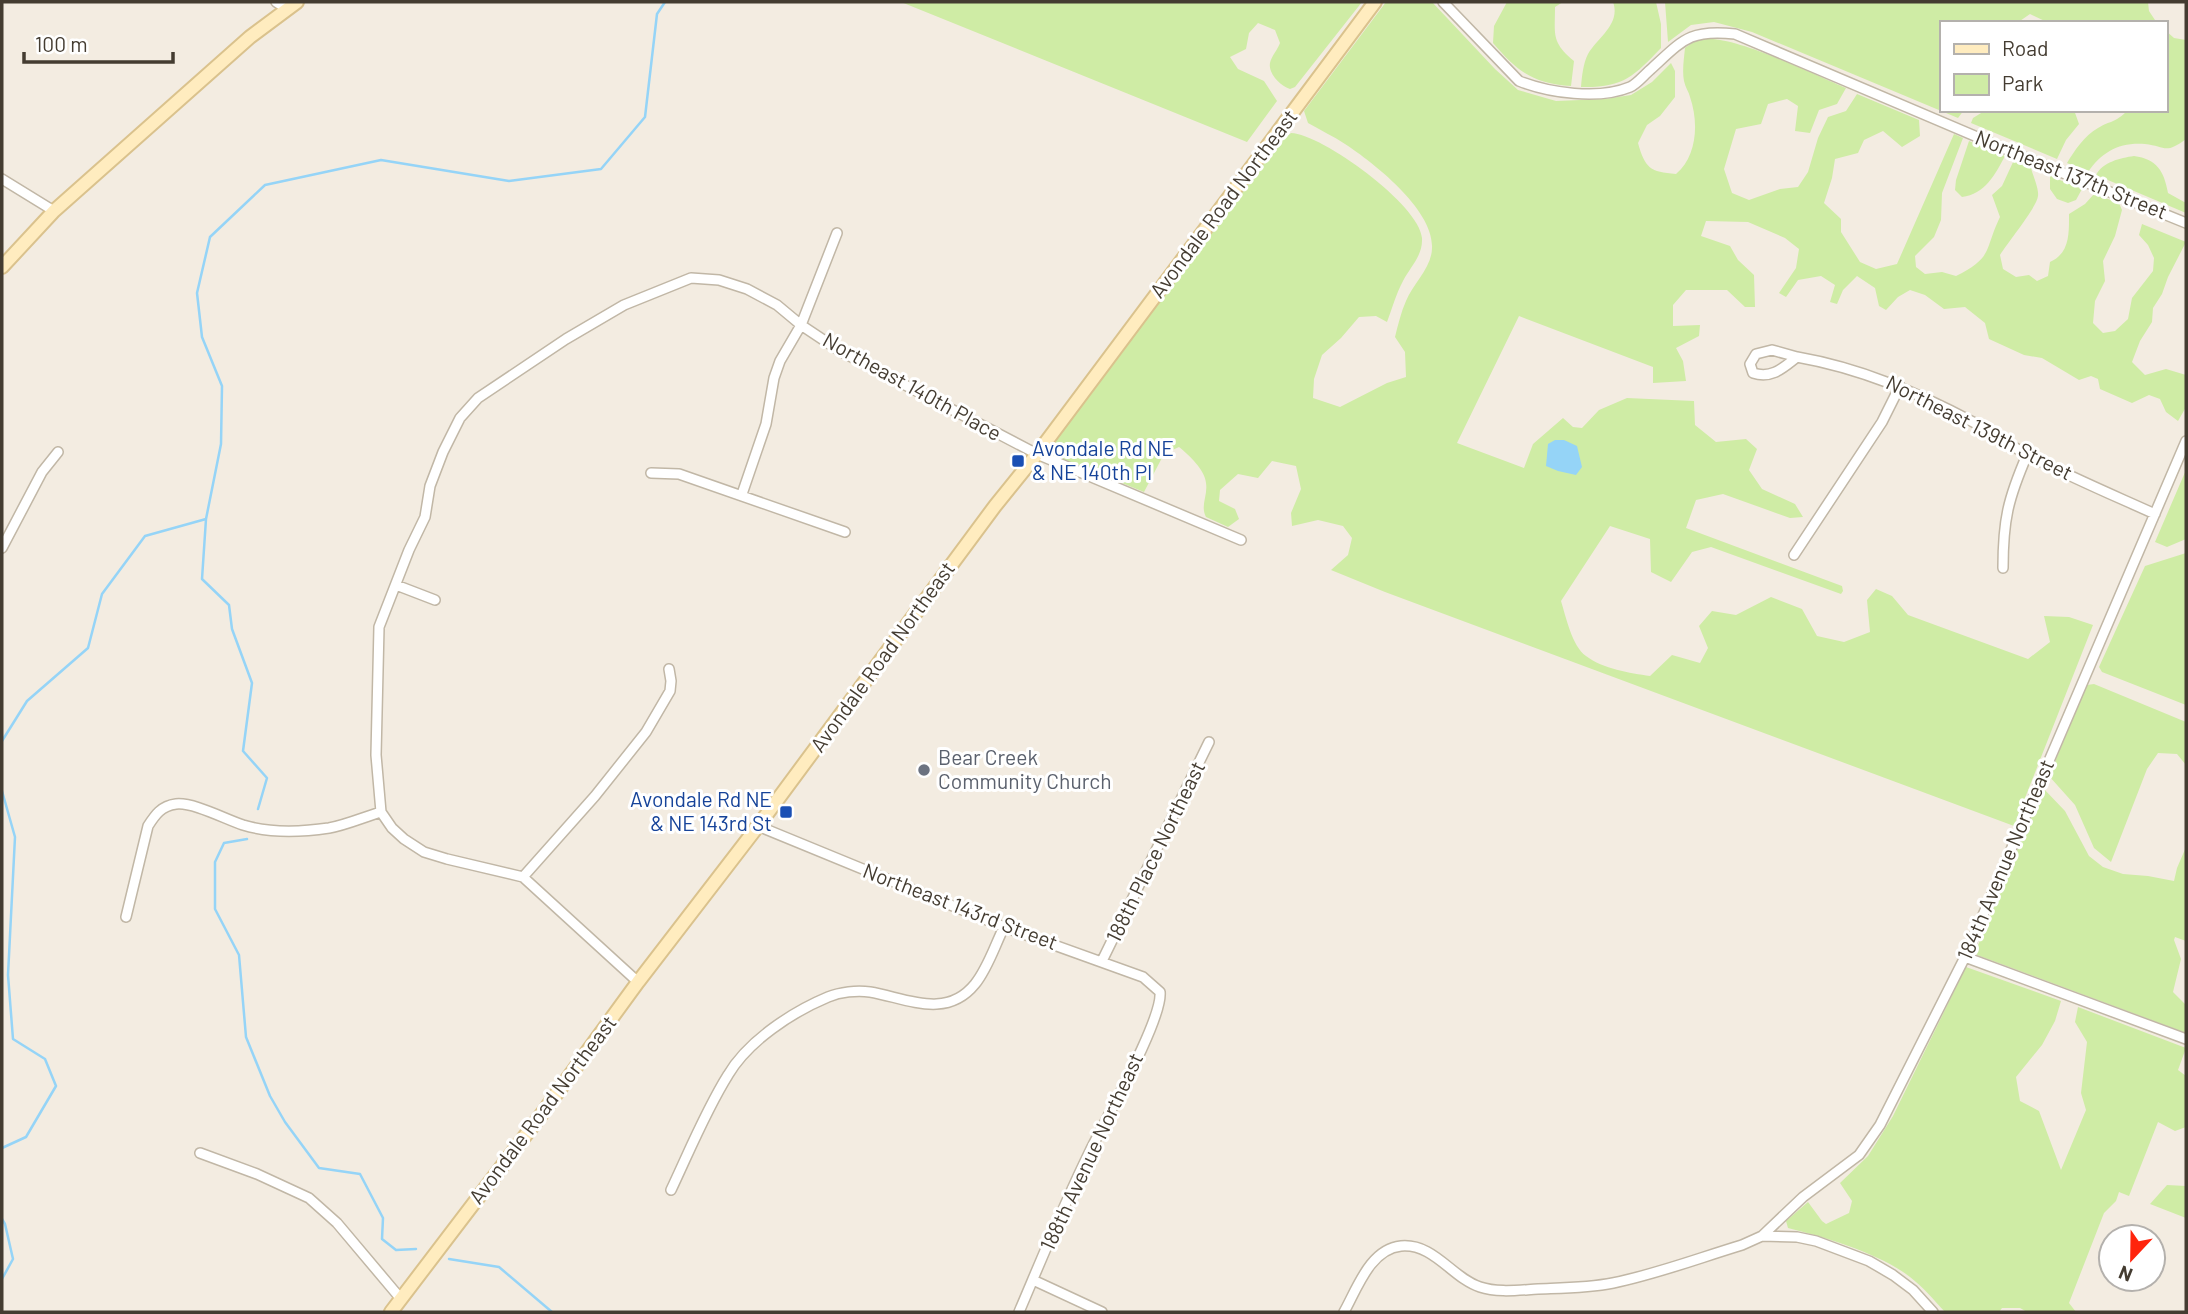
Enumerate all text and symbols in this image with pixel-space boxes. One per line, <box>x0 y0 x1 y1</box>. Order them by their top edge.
scale bar <box>24 21 173 65</box>
legend <box>1940 21 2167 112</box>
text: 100 m <box>35 31 88 56</box>
text: Road <box>2002 35 2048 60</box>
text: Park <box>2002 70 2043 95</box>
street label: Avondale Road Northeast <box>1144 104 1302 302</box>
street label: Northeast 137th Street <box>1972 124 2171 224</box>
street label: Northeast 140th Place <box>819 326 1006 445</box>
street label: Northeast 139th Street <box>1882 369 2077 485</box>
place label: Avondale Rd NE & NE 140th Pl <box>1032 435 1174 484</box>
marker: Avondale Rd NE & NE 140th Pl <box>1010 453 1026 469</box>
street label: Avondale Road Northeast <box>804 556 959 756</box>
place label: Bear Creek Community Church <box>938 744 1111 793</box>
street label: 184th Avenue Northeast <box>1951 755 2058 964</box>
street label: 188th Place Northeast <box>1100 757 1209 946</box>
marker: Bear Creek Community Church <box>916 762 932 778</box>
place label: Avondale Rd NE & NE 143rd St <box>630 786 772 835</box>
marker: Avondale Rd NE & NE 143rd St <box>778 804 794 820</box>
street label: Northeast 143rd Street <box>860 857 1061 954</box>
street label: Avondale Road Northeast <box>463 1010 621 1208</box>
street label: 188th Avenue Northeast <box>1034 1049 1147 1254</box>
north arrow <box>2097 1223 2167 1293</box>
text: N <box>2115 1261 2136 1287</box>

